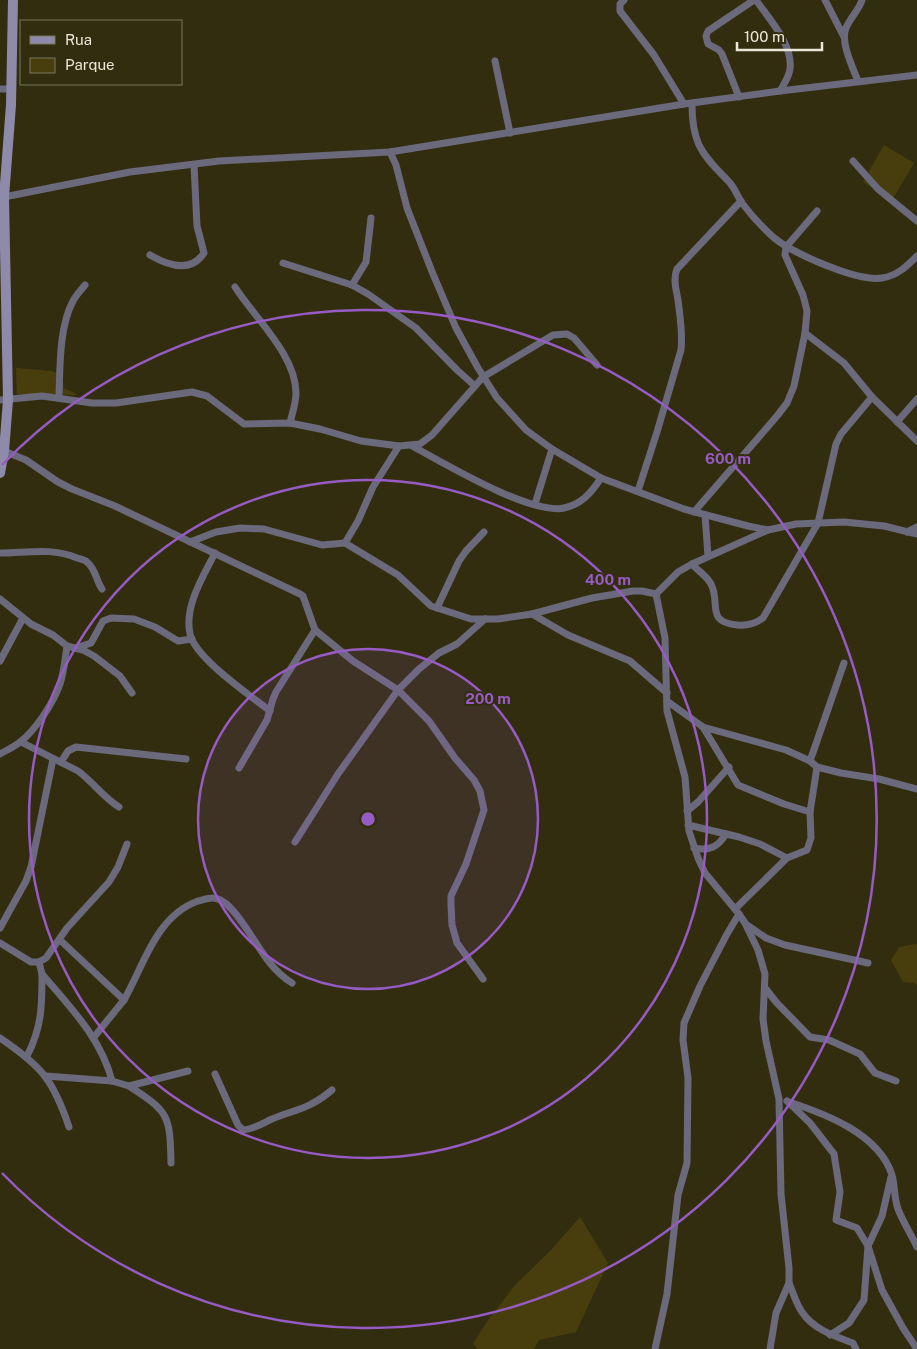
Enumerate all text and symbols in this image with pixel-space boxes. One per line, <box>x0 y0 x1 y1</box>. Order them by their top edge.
legend <box>20 20 182 85</box>
scale bar <box>737 20 822 52</box>
text: 100 m <box>744 28 785 45</box>
text: Rua <box>65 31 92 48</box>
text: Parque <box>65 56 115 73</box>
text: 600 m <box>705 450 751 467</box>
text: 400 m <box>585 571 631 588</box>
text: 200 m <box>465 690 511 707</box>
centre of rings <box>359 810 377 828</box>

